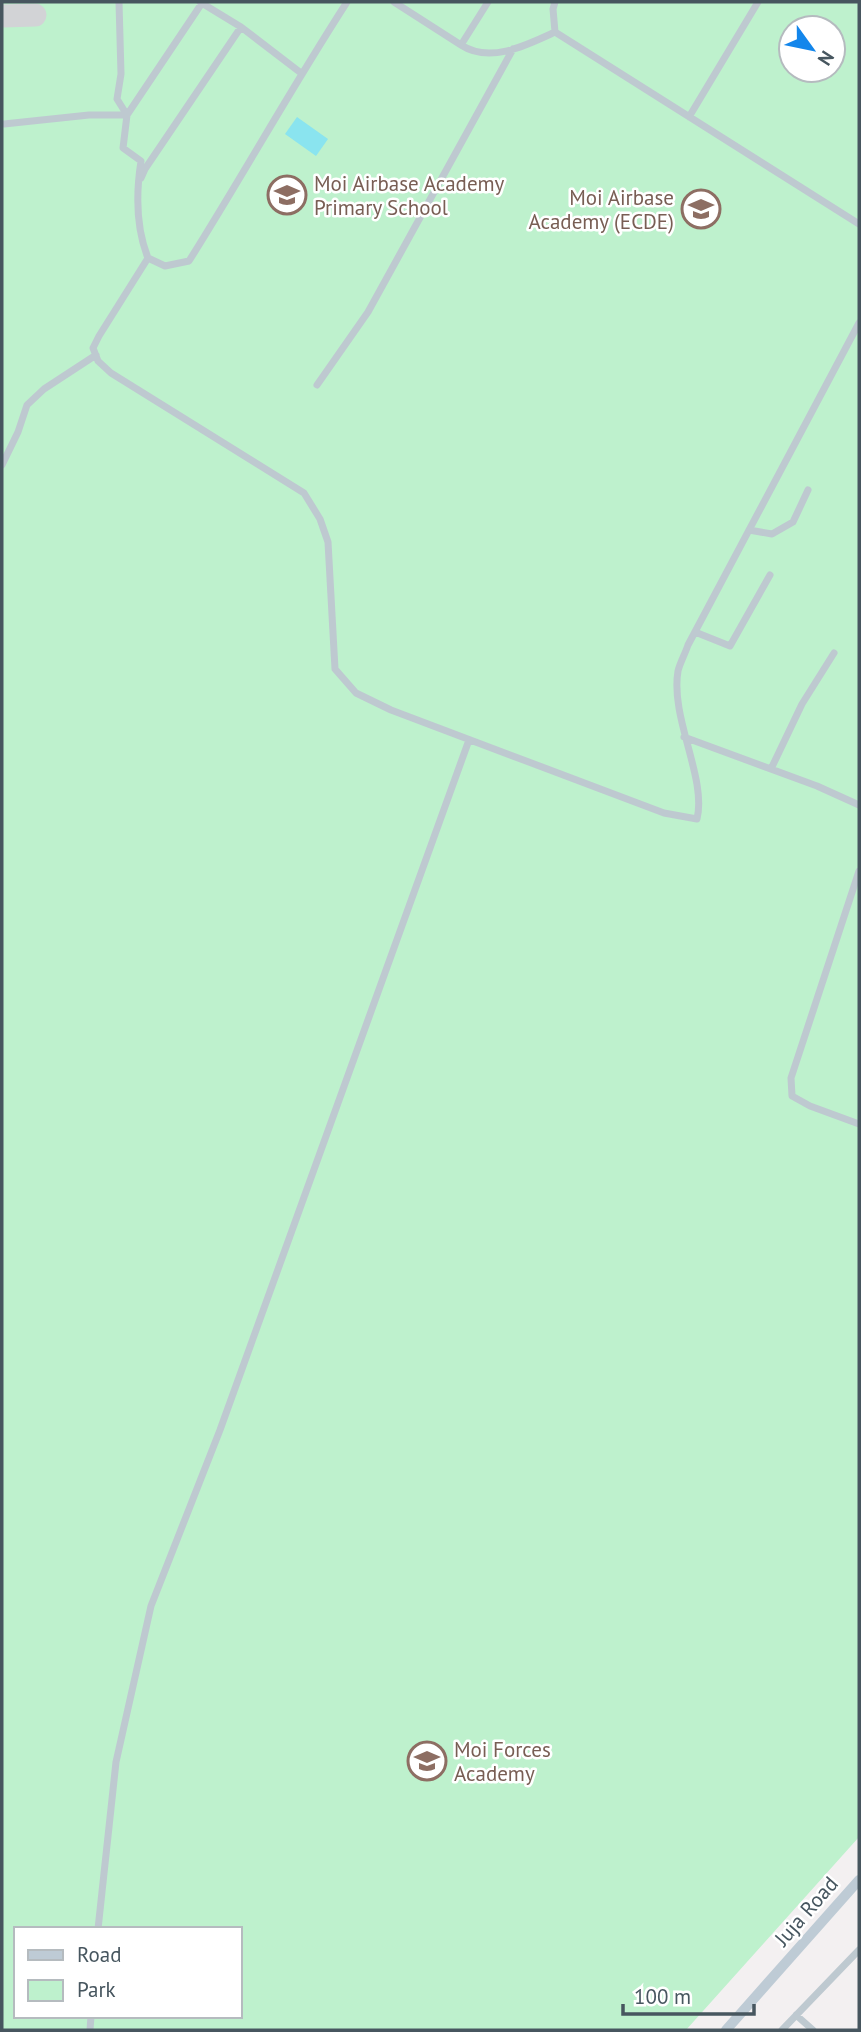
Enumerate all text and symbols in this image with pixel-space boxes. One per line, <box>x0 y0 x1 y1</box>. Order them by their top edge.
north arrow <box>777 14 847 84</box>
text: N <box>813 46 840 70</box>
place label: Moi Airbase Academy Primary School <box>314 170 505 221</box>
school or university icon: Moi Airbase Academy Primary School <box>266 174 308 216</box>
place label: Moi Airbase Academy (ECDE) <box>528 184 674 235</box>
school or university icon: Moi Airbase Academy (ECDE) <box>680 188 722 230</box>
place label: Moi Forces Academy <box>454 1736 551 1787</box>
school or university icon: Moi Forces Academy <box>406 1740 448 1782</box>
street label: Juja Road <box>768 1871 844 1952</box>
legend <box>14 1927 242 2018</box>
text: Road <box>77 1941 121 1968</box>
scale bar <box>623 1972 754 2016</box>
text: Park <box>77 1976 116 2003</box>
text: 100 m <box>634 1983 691 2010</box>

